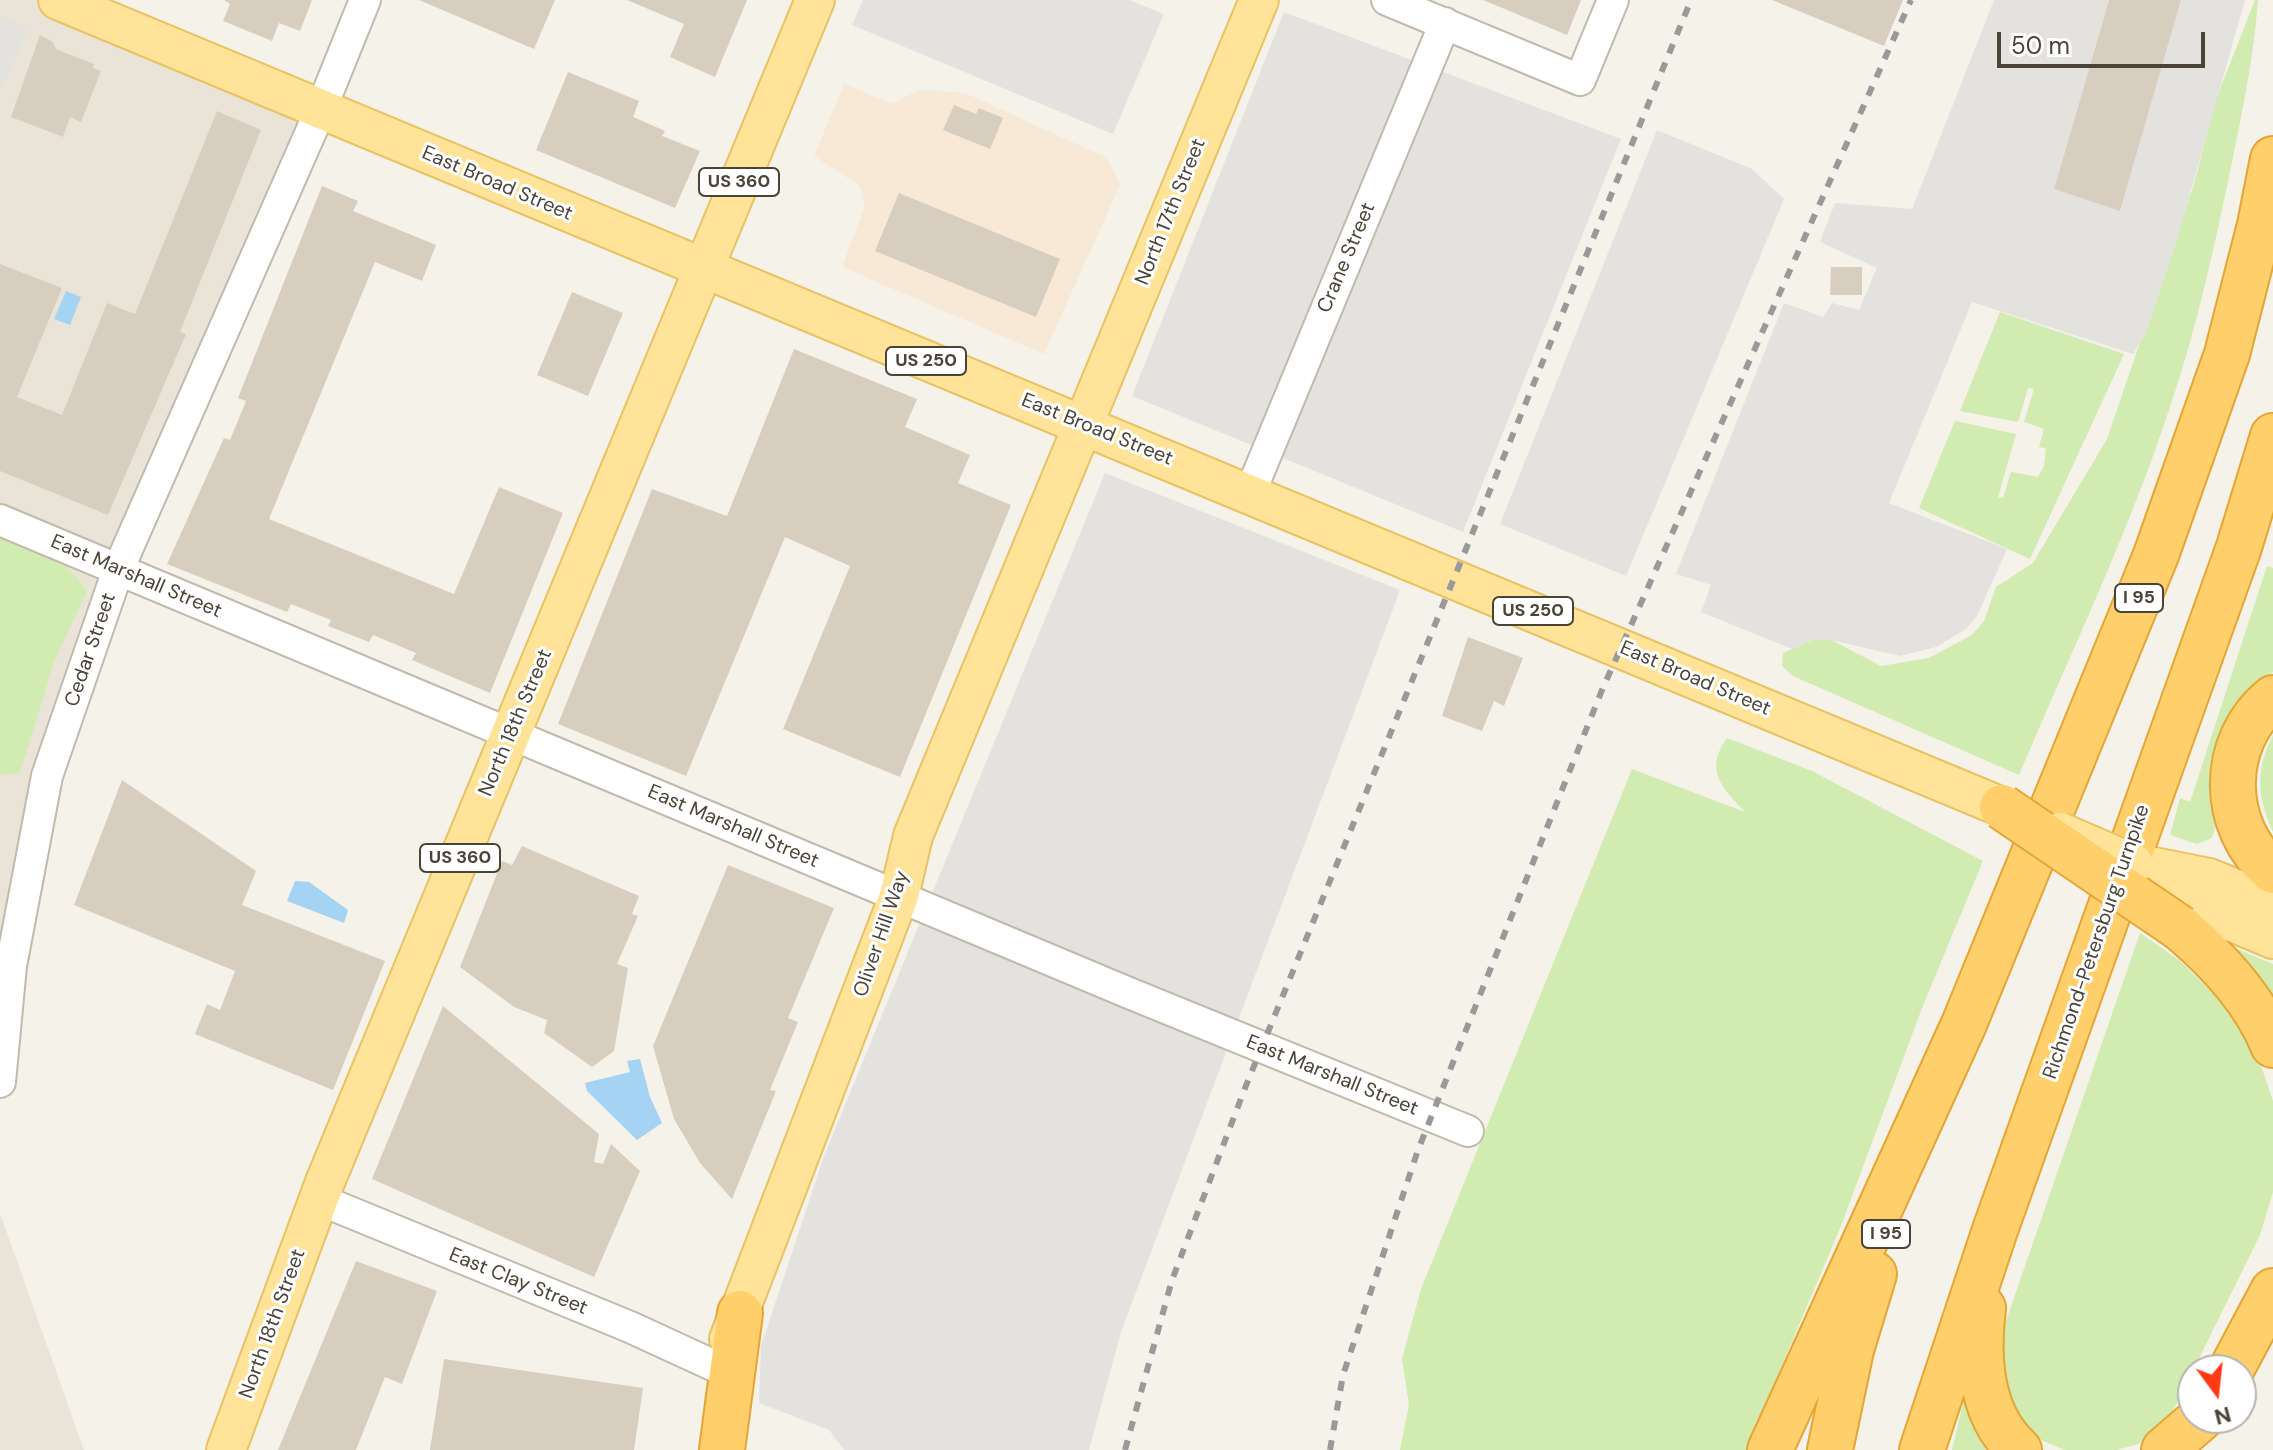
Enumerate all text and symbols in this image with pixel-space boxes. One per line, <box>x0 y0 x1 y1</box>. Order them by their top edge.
scale bar <box>2001 16 2209 66</box>
text: 50 m <box>2011 30 2070 61</box>
street label: North 17th Street <box>1131 135 1211 289</box>
street label: East Broad Street <box>418 141 576 227</box>
road number: US 360 <box>699 168 779 196</box>
street label: Crane Street <box>1313 199 1381 317</box>
road number: US 250 <box>886 347 966 375</box>
street label: East Broad Street <box>1018 389 1176 471</box>
street label: East Marshall Street <box>47 530 225 624</box>
road number: I 95 <box>2115 584 2163 612</box>
street label: Cedar Street <box>60 590 122 710</box>
road number: US 250 <box>1493 597 1573 625</box>
street label: East Broad Street <box>1616 636 1774 722</box>
street label: North 18th Street <box>474 646 558 800</box>
street label: East Marshall Street <box>644 780 822 874</box>
street label: Richmond-Petersburg Turnpike <box>2039 802 2155 1082</box>
road number: US 360 <box>420 844 500 872</box>
street label: Oliver Hill Way <box>849 868 915 1000</box>
street label: East Marshall Street <box>1242 1031 1422 1121</box>
road number: I 95 <box>1862 1220 1910 1248</box>
street label: East Clay Street <box>445 1243 591 1321</box>
street label: North 18th Street <box>235 1246 311 1402</box>
north arrow <box>2177 1354 2257 1434</box>
text: N <box>2211 1400 2234 1432</box>

